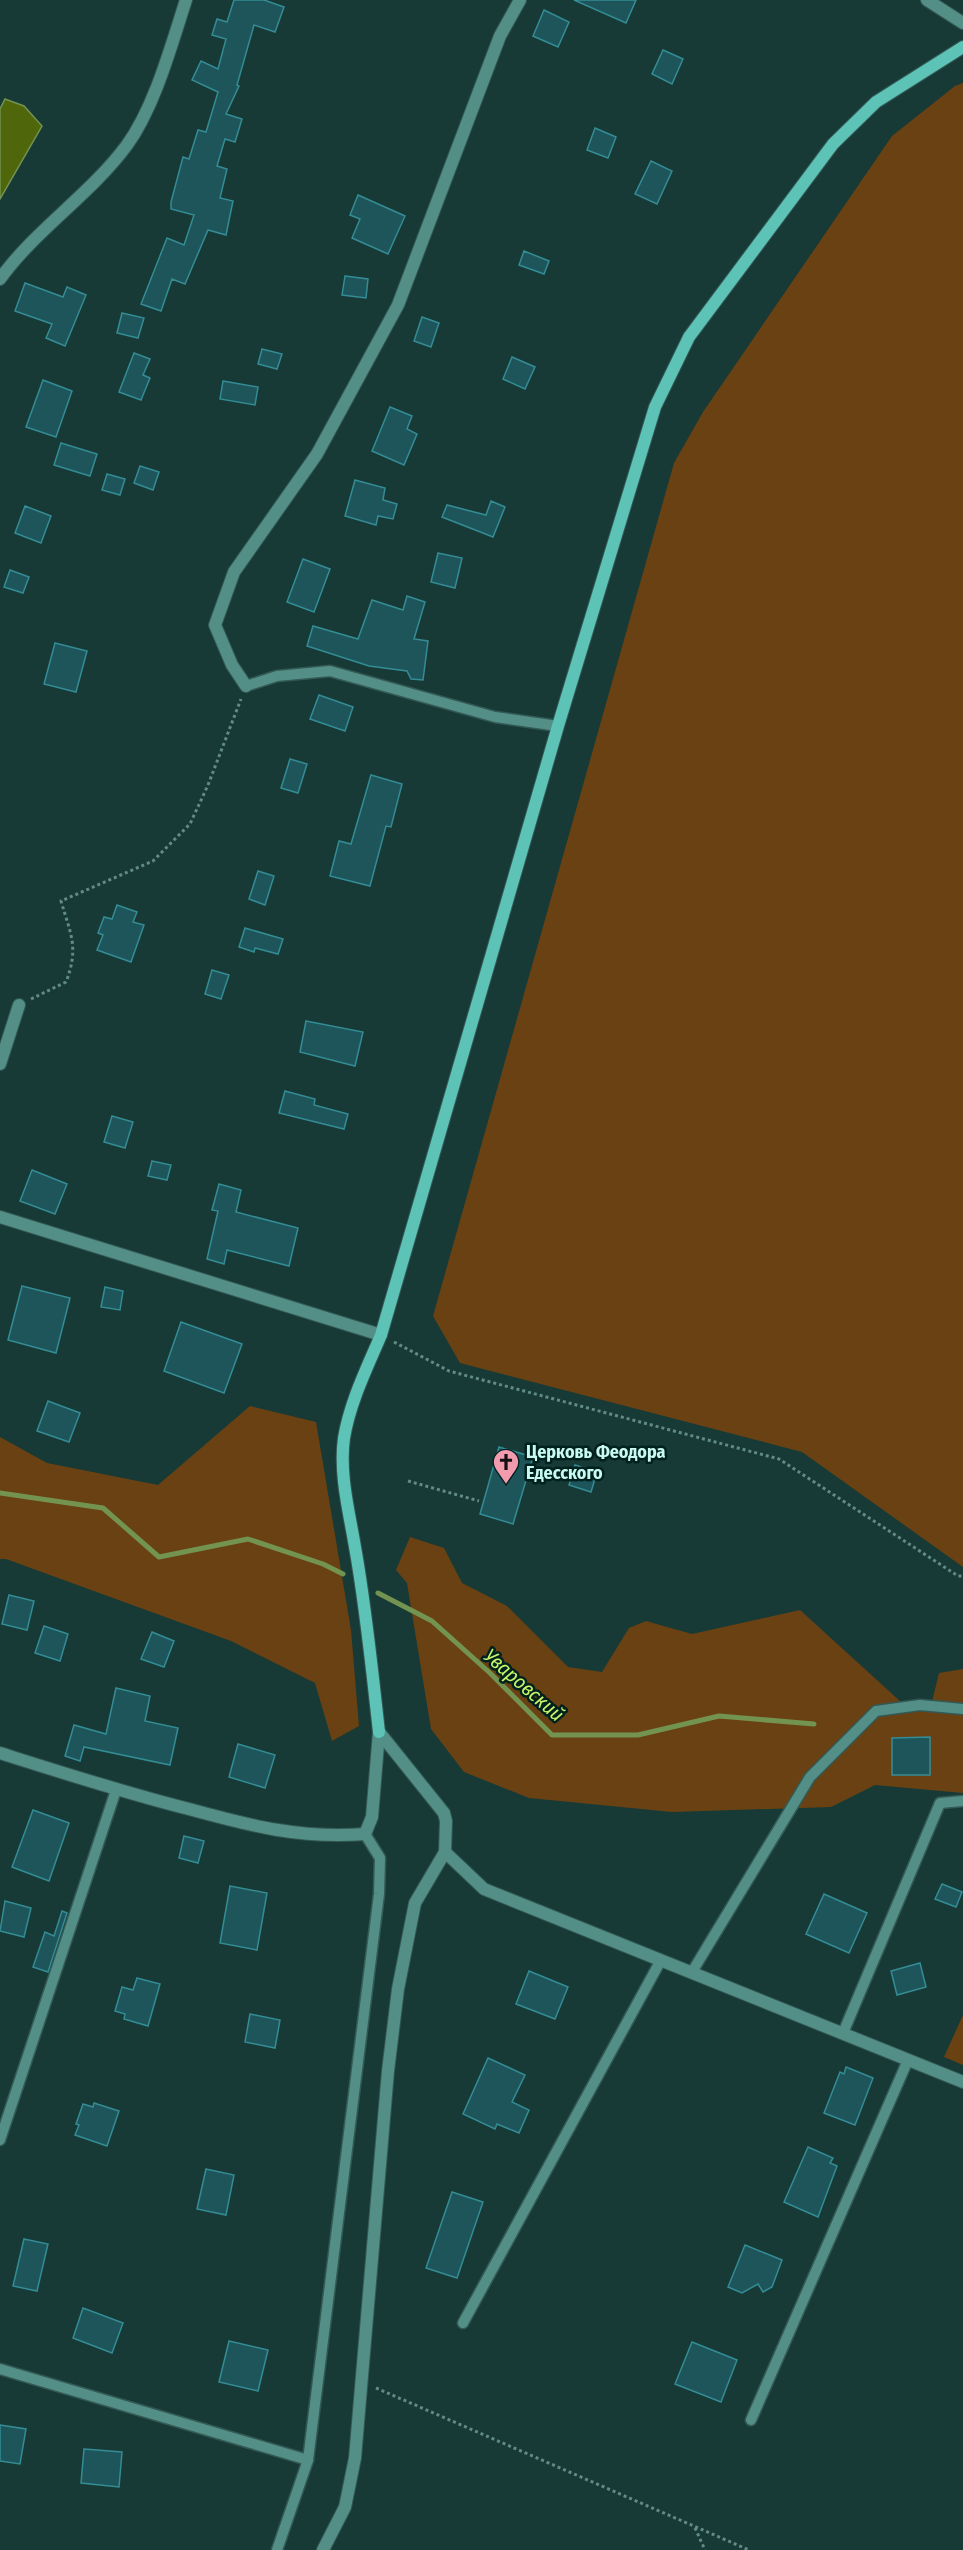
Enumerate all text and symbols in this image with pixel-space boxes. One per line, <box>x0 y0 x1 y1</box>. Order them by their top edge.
place label: Церковь Феодора Едесского <box>526 1441 666 1484</box>
church icon: Церковь Феодора Едесского <box>491 1447 521 1485</box>
water label: Уваровский <box>479 1644 569 1726</box>

